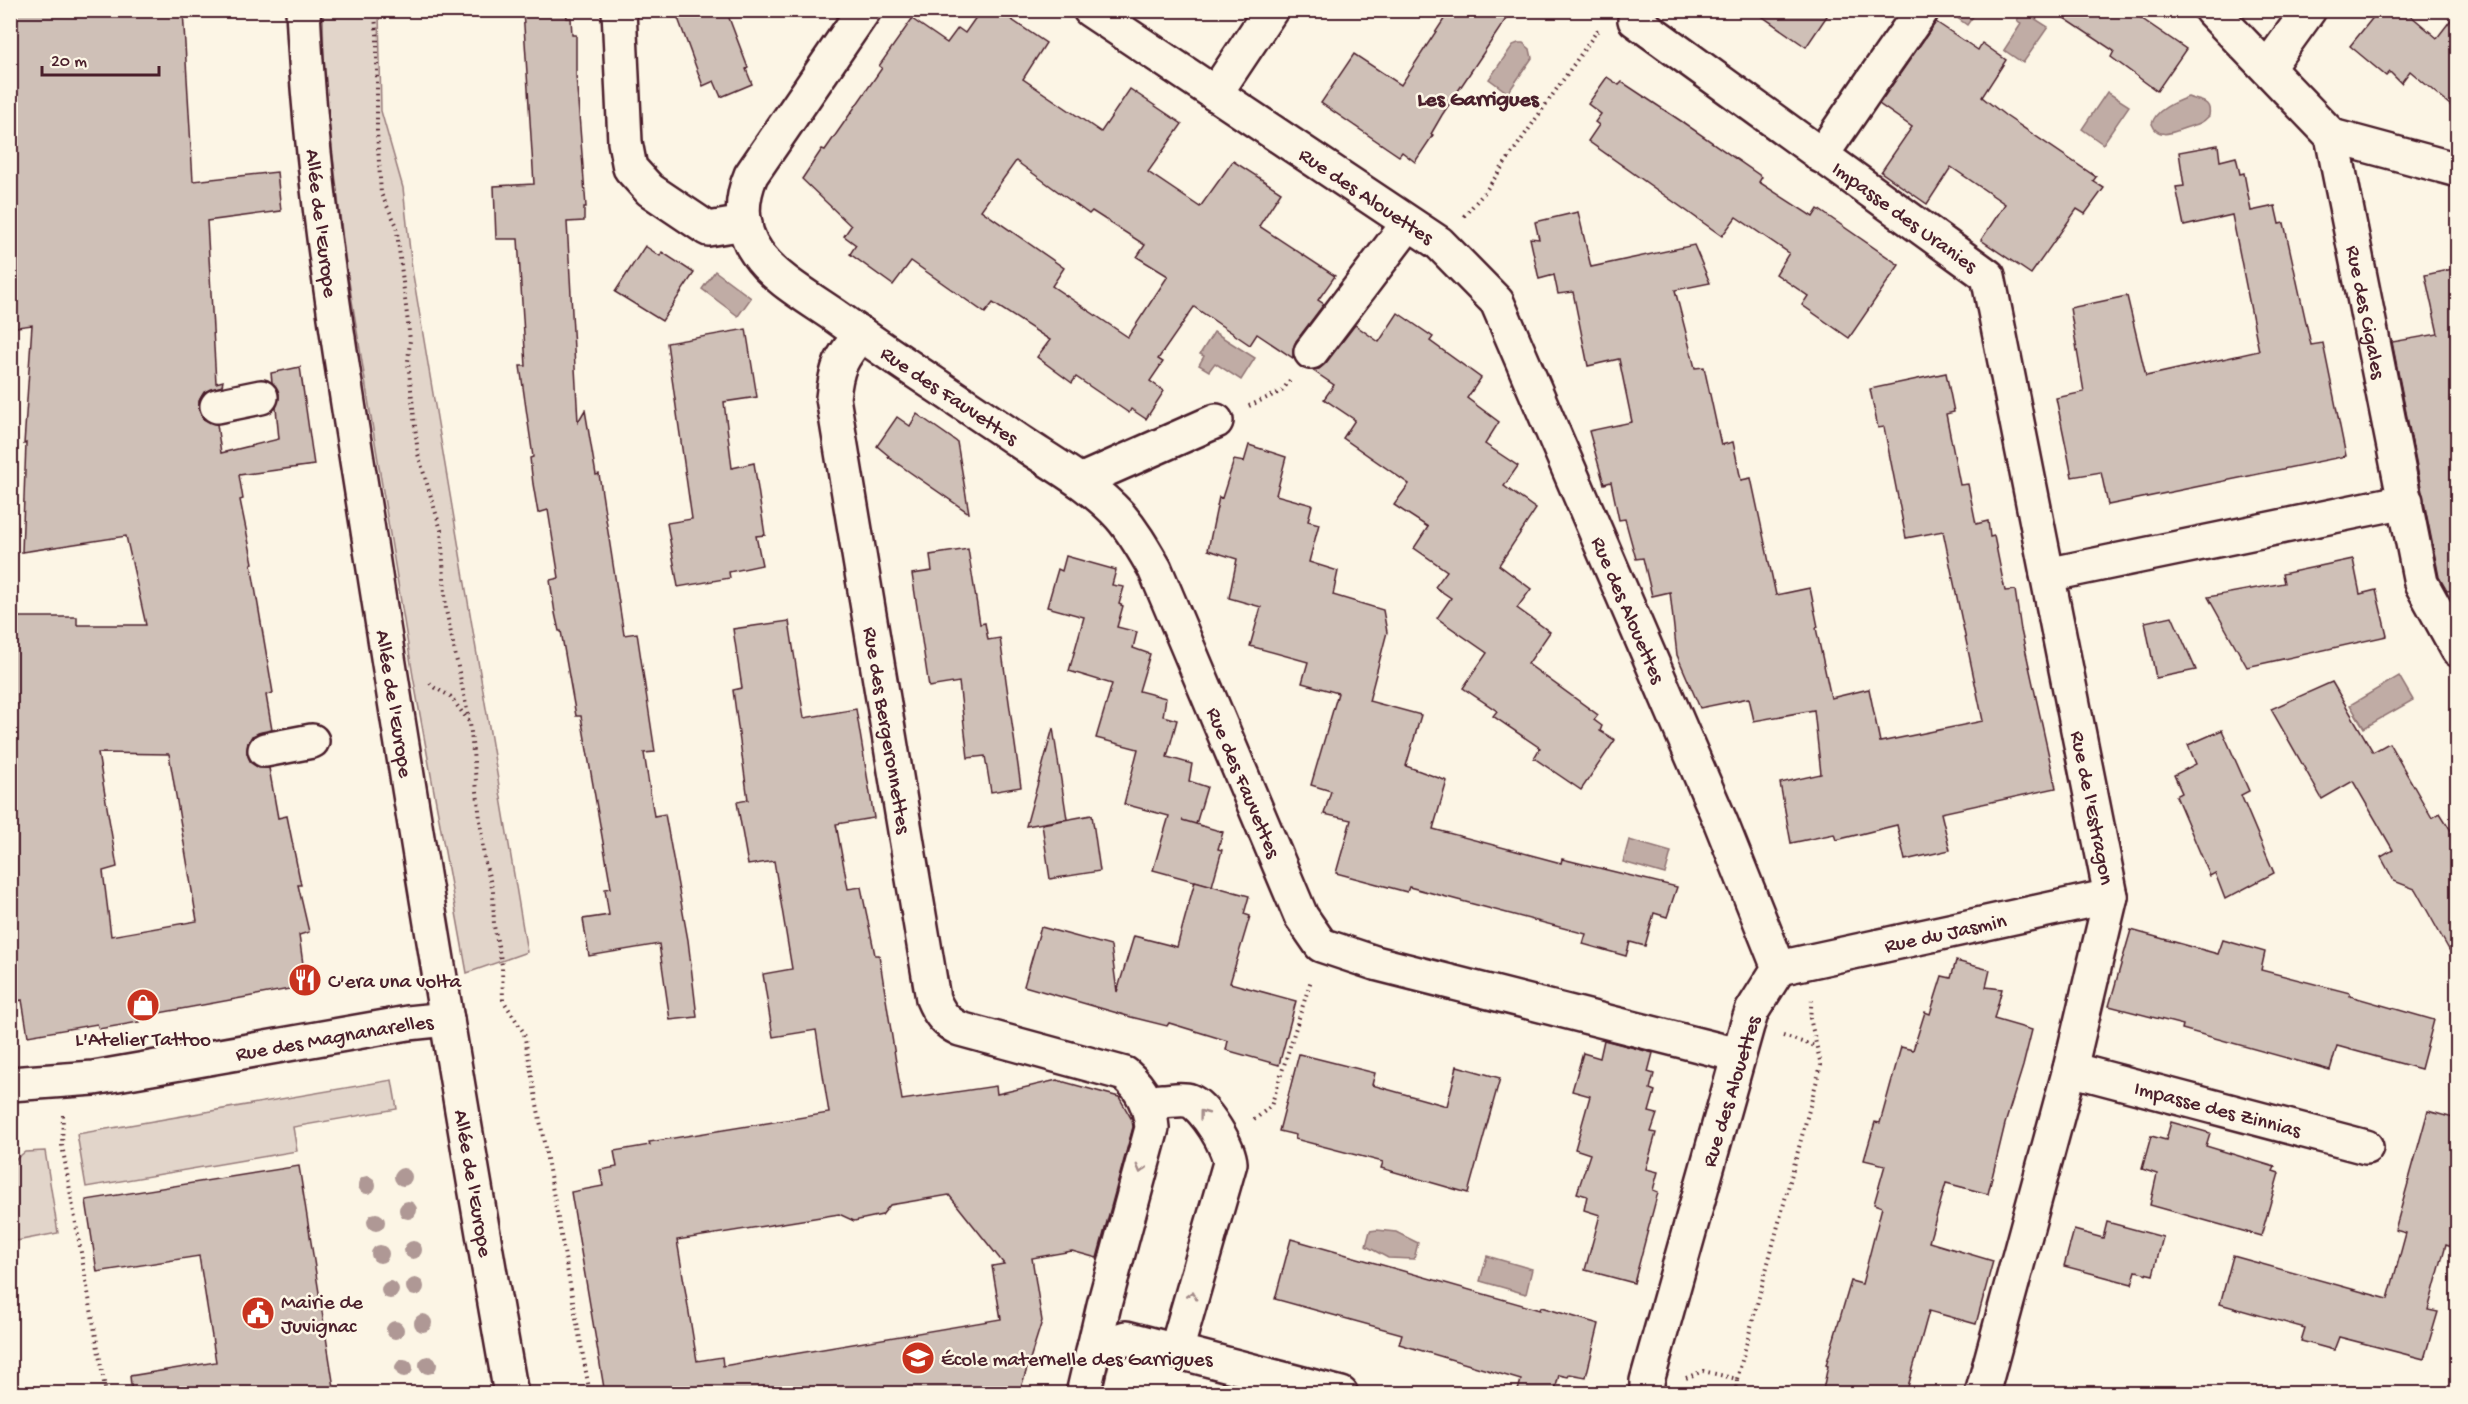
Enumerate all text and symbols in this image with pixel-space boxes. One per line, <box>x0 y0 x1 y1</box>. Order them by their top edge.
scale bar <box>42 39 159 77</box>
text: 20 m <box>51 52 87 73</box>
district label: Les Garrigues <box>1417 88 1541 114</box>
street label: Rue des Alouettes <box>1293 144 1438 252</box>
street label: Allée de l'Europe <box>298 148 341 300</box>
street label: Impasse des Uranies <box>1826 158 1982 281</box>
street label: Rue des Cigales <box>2338 244 2389 383</box>
street label: Rue des Fauvettes <box>874 342 1023 453</box>
street label: Rue des Alouettes <box>1583 534 1669 689</box>
street label: Rue des Bergeronnettes <box>855 625 914 837</box>
street label: Allée de l'Europe <box>368 629 416 781</box>
street label: Rue des Fauvettes <box>1199 704 1285 863</box>
street label: Rue de l'Estragon <box>2063 729 2117 887</box>
street label: Rue du Jasmin <box>1883 910 2009 961</box>
restaurant icon: C'era una volta <box>287 962 323 998</box>
place label: C'era una volta <box>328 971 462 996</box>
shop icon: L'Atelier Tattoo <box>125 987 161 1023</box>
street label: Rue des Magnanarelles <box>234 1011 436 1069</box>
street label: Rue des Alouettes <box>1698 1012 1769 1171</box>
place label: L'Atelier Tattoo <box>75 1029 211 1054</box>
street label: Impasse des Zinnias <box>2131 1077 2304 1146</box>
street label: Allée de l'Europe <box>446 1108 496 1260</box>
one-way arrow <box>1200 1109 1211 1120</box>
one-way arrow <box>1136 1164 1149 1174</box>
one-way arrow <box>1185 1290 1197 1301</box>
place label: Mairie de Juvignac <box>281 1292 364 1341</box>
public building icon: Mairie de Juvignac <box>240 1295 276 1331</box>
school or university icon: École maternelle des Garrigues <box>900 1340 936 1376</box>
place label: École maternelle des Garrigues <box>941 1349 1214 1374</box>

